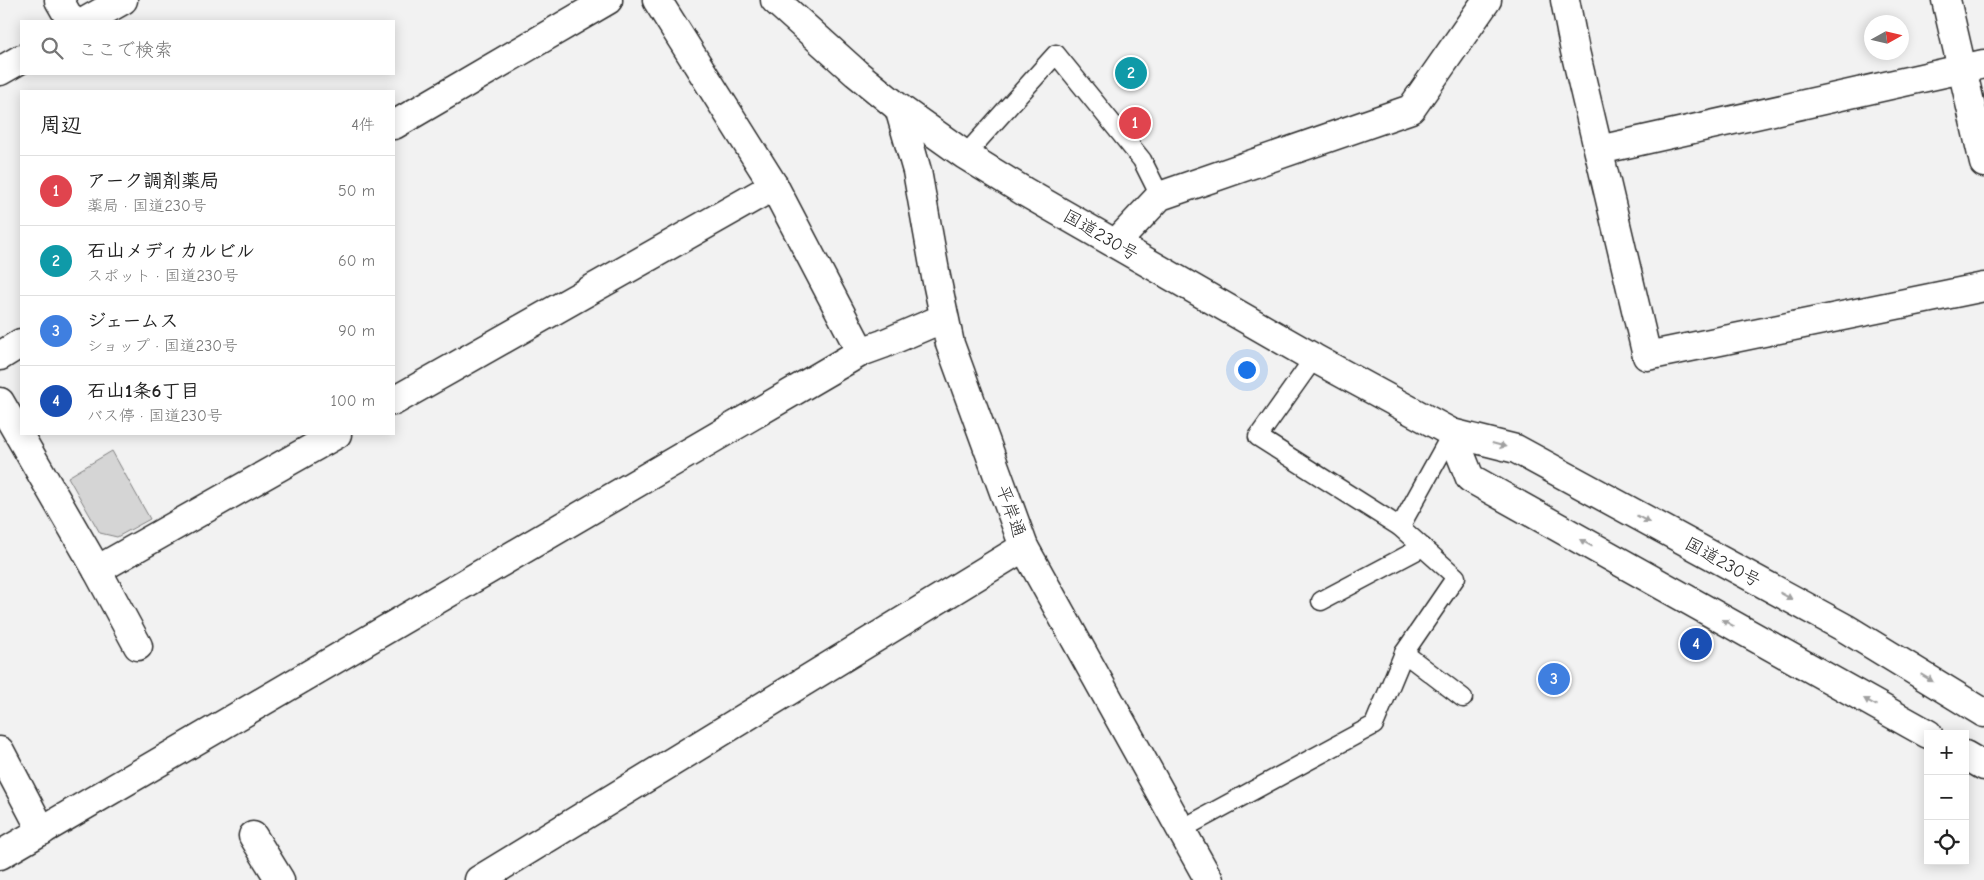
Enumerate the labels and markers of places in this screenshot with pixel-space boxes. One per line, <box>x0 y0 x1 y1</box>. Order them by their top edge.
pin: 2 <box>1115 54 1147 92</box>
pin: 1 <box>1119 104 1151 142</box>
pin: 4 <box>1680 625 1712 663</box>
pin: 3 <box>1538 660 1570 698</box>

